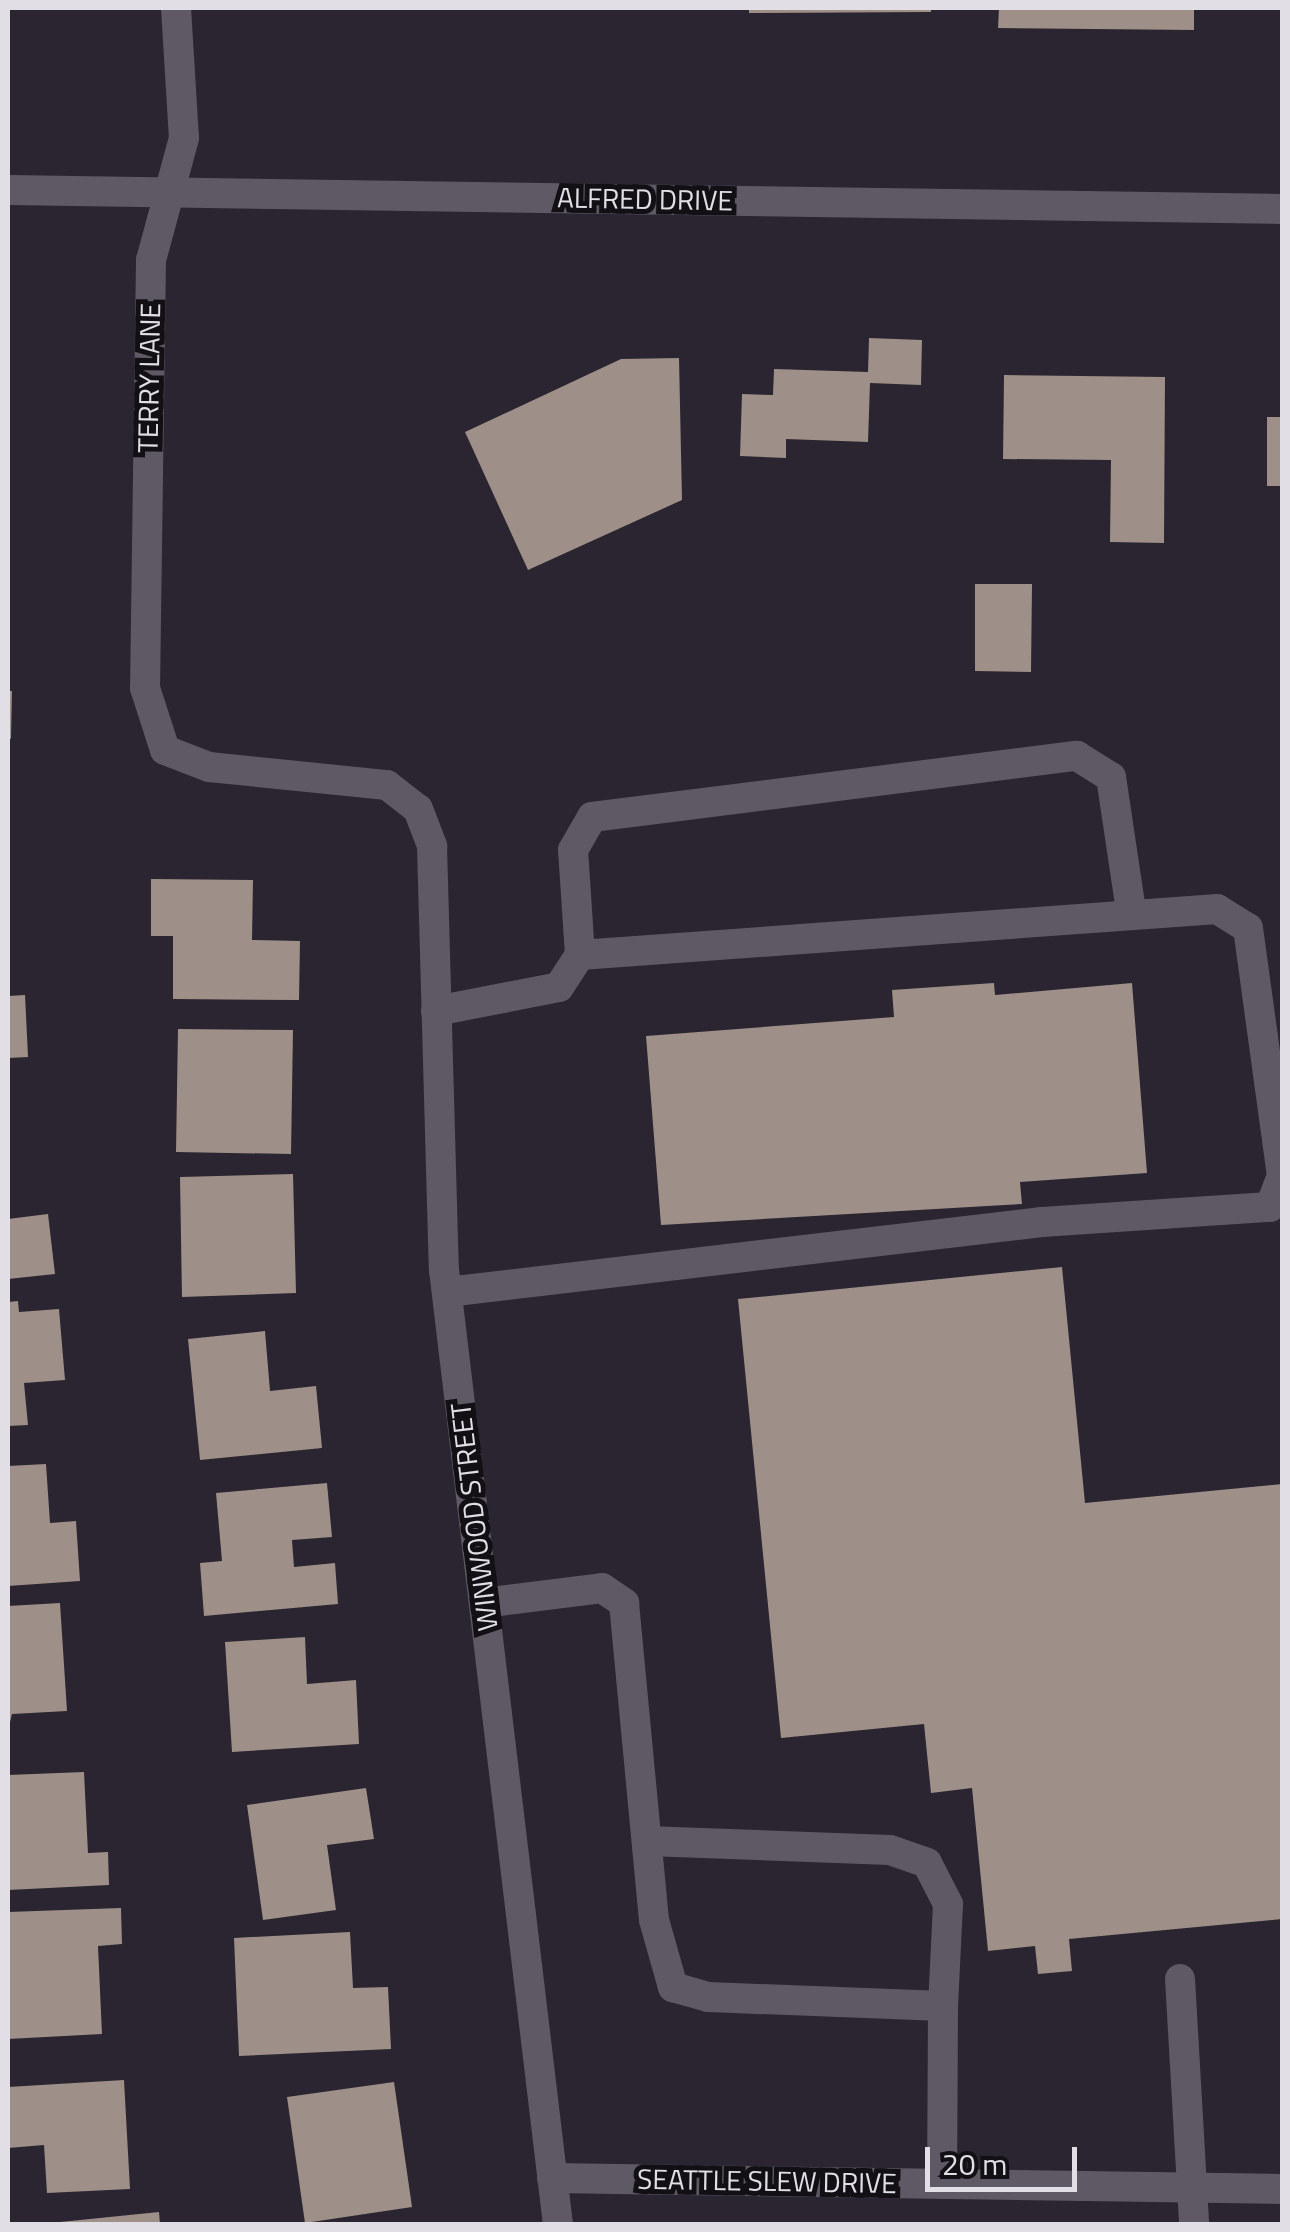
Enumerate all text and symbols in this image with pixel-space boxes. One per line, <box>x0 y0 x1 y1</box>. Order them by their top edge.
street label: ALFRED DRIVE <box>557 181 733 217</box>
street label: TERRY LANE <box>131 303 167 453</box>
street label: WINWOOD STREET <box>443 1401 505 1633</box>
scale bar <box>930 2127 1082 2189</box>
text: 20 m <box>942 2141 1007 2187</box>
street label: SEATTLE SLEW DRIVE <box>637 2162 897 2200</box>

